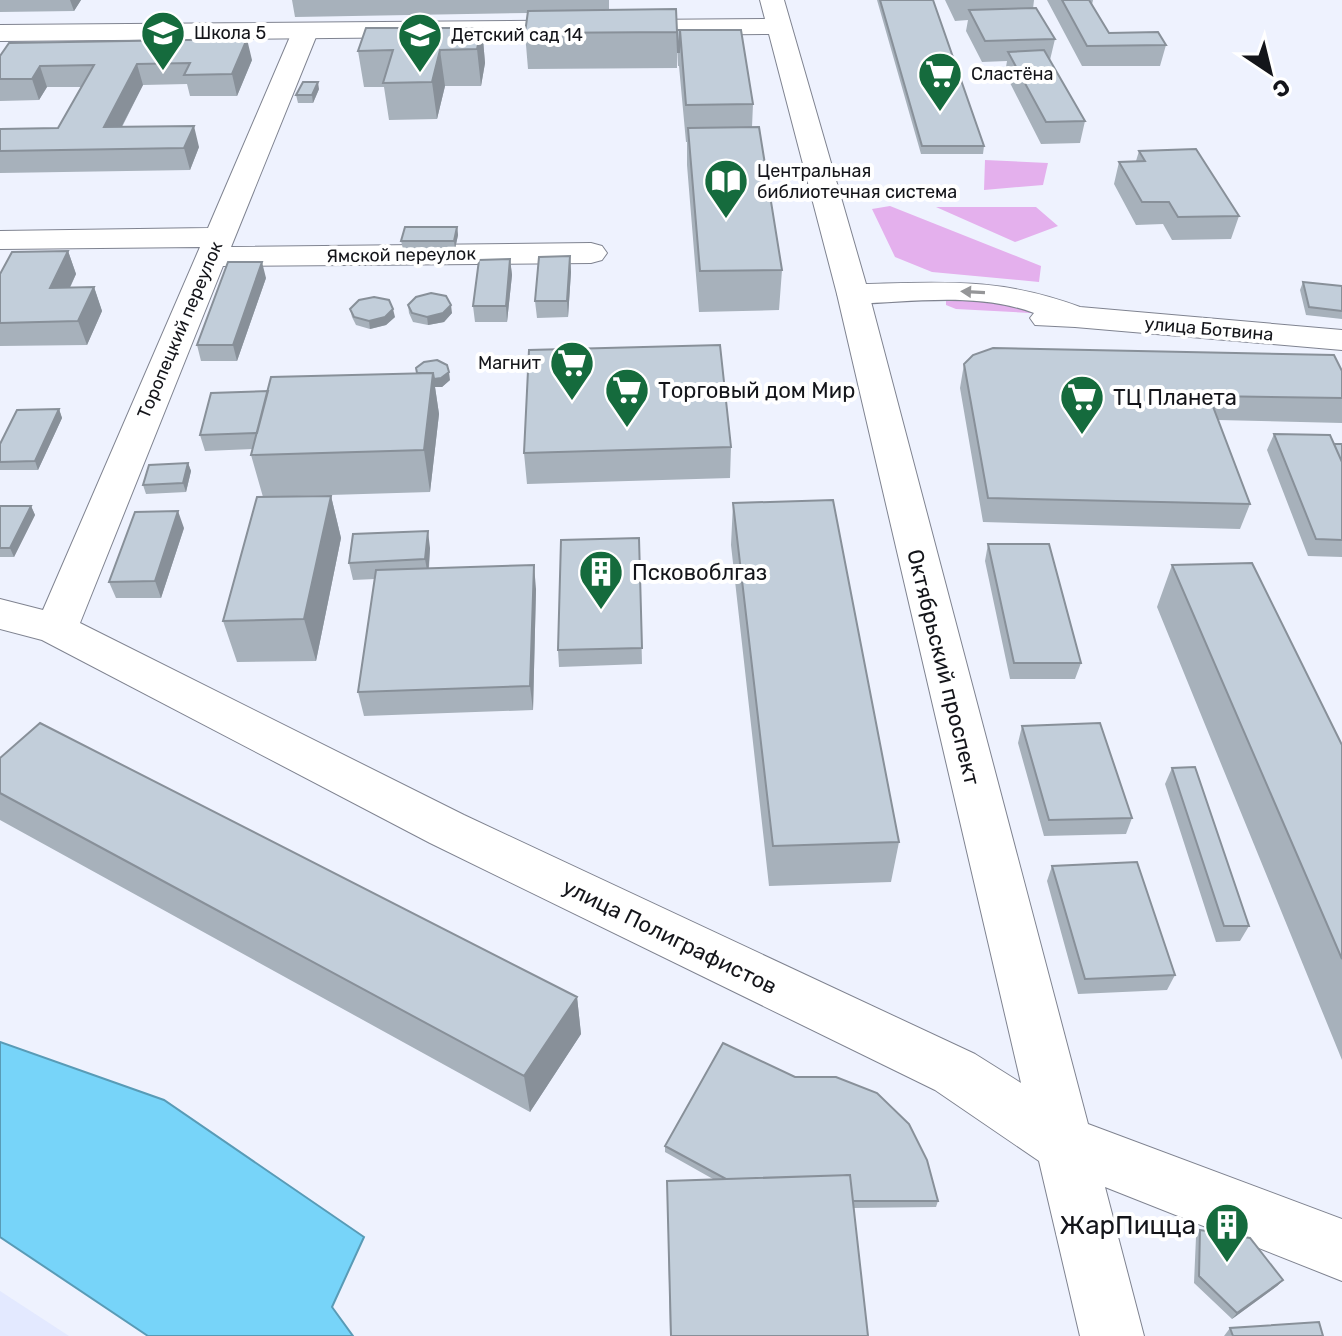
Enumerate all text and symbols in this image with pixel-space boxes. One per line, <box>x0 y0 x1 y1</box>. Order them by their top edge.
school or university icon: Школа 5 <box>139 9 187 72</box>
school or university icon: Детский сад 14 <box>396 11 444 74</box>
place label: Школа 5 <box>194 22 266 44</box>
place label: Детский сад 14 <box>451 24 583 46</box>
north arrow <box>1230 32 1310 112</box>
supermarket icon: Сластёна <box>916 50 964 113</box>
place label: Сластёна <box>971 63 1054 85</box>
text: С <box>1267 72 1295 103</box>
library icon: Центральная библиотечная система <box>702 157 750 220</box>
place label: Центральная библиотечная система <box>757 160 957 203</box>
street label: Торопецкий переулок <box>133 238 227 422</box>
street label: Ямской переулок <box>326 243 476 267</box>
one-way arrow <box>960 285 985 298</box>
street label: улица Ботвина <box>1144 312 1274 346</box>
supermarket icon: Магнит <box>548 339 596 402</box>
place label: Магнит <box>478 352 541 374</box>
supermarket icon: Торговый дом Мир <box>603 366 651 429</box>
supermarket icon: ТЦ Планета <box>1058 373 1106 436</box>
place label: Торговый дом Мир <box>658 377 855 404</box>
place label: ТЦ Планета <box>1113 384 1237 411</box>
street label: Октябрьский проспект <box>901 546 986 788</box>
building icon: Псковоблгаз <box>577 548 625 611</box>
place label: Псковоблгаз <box>632 559 767 586</box>
street label: улица Полиграфистов <box>558 873 781 1000</box>
building icon: ЖарПицца <box>1203 1201 1251 1264</box>
place label: ЖарПицца <box>1059 1210 1196 1241</box>

